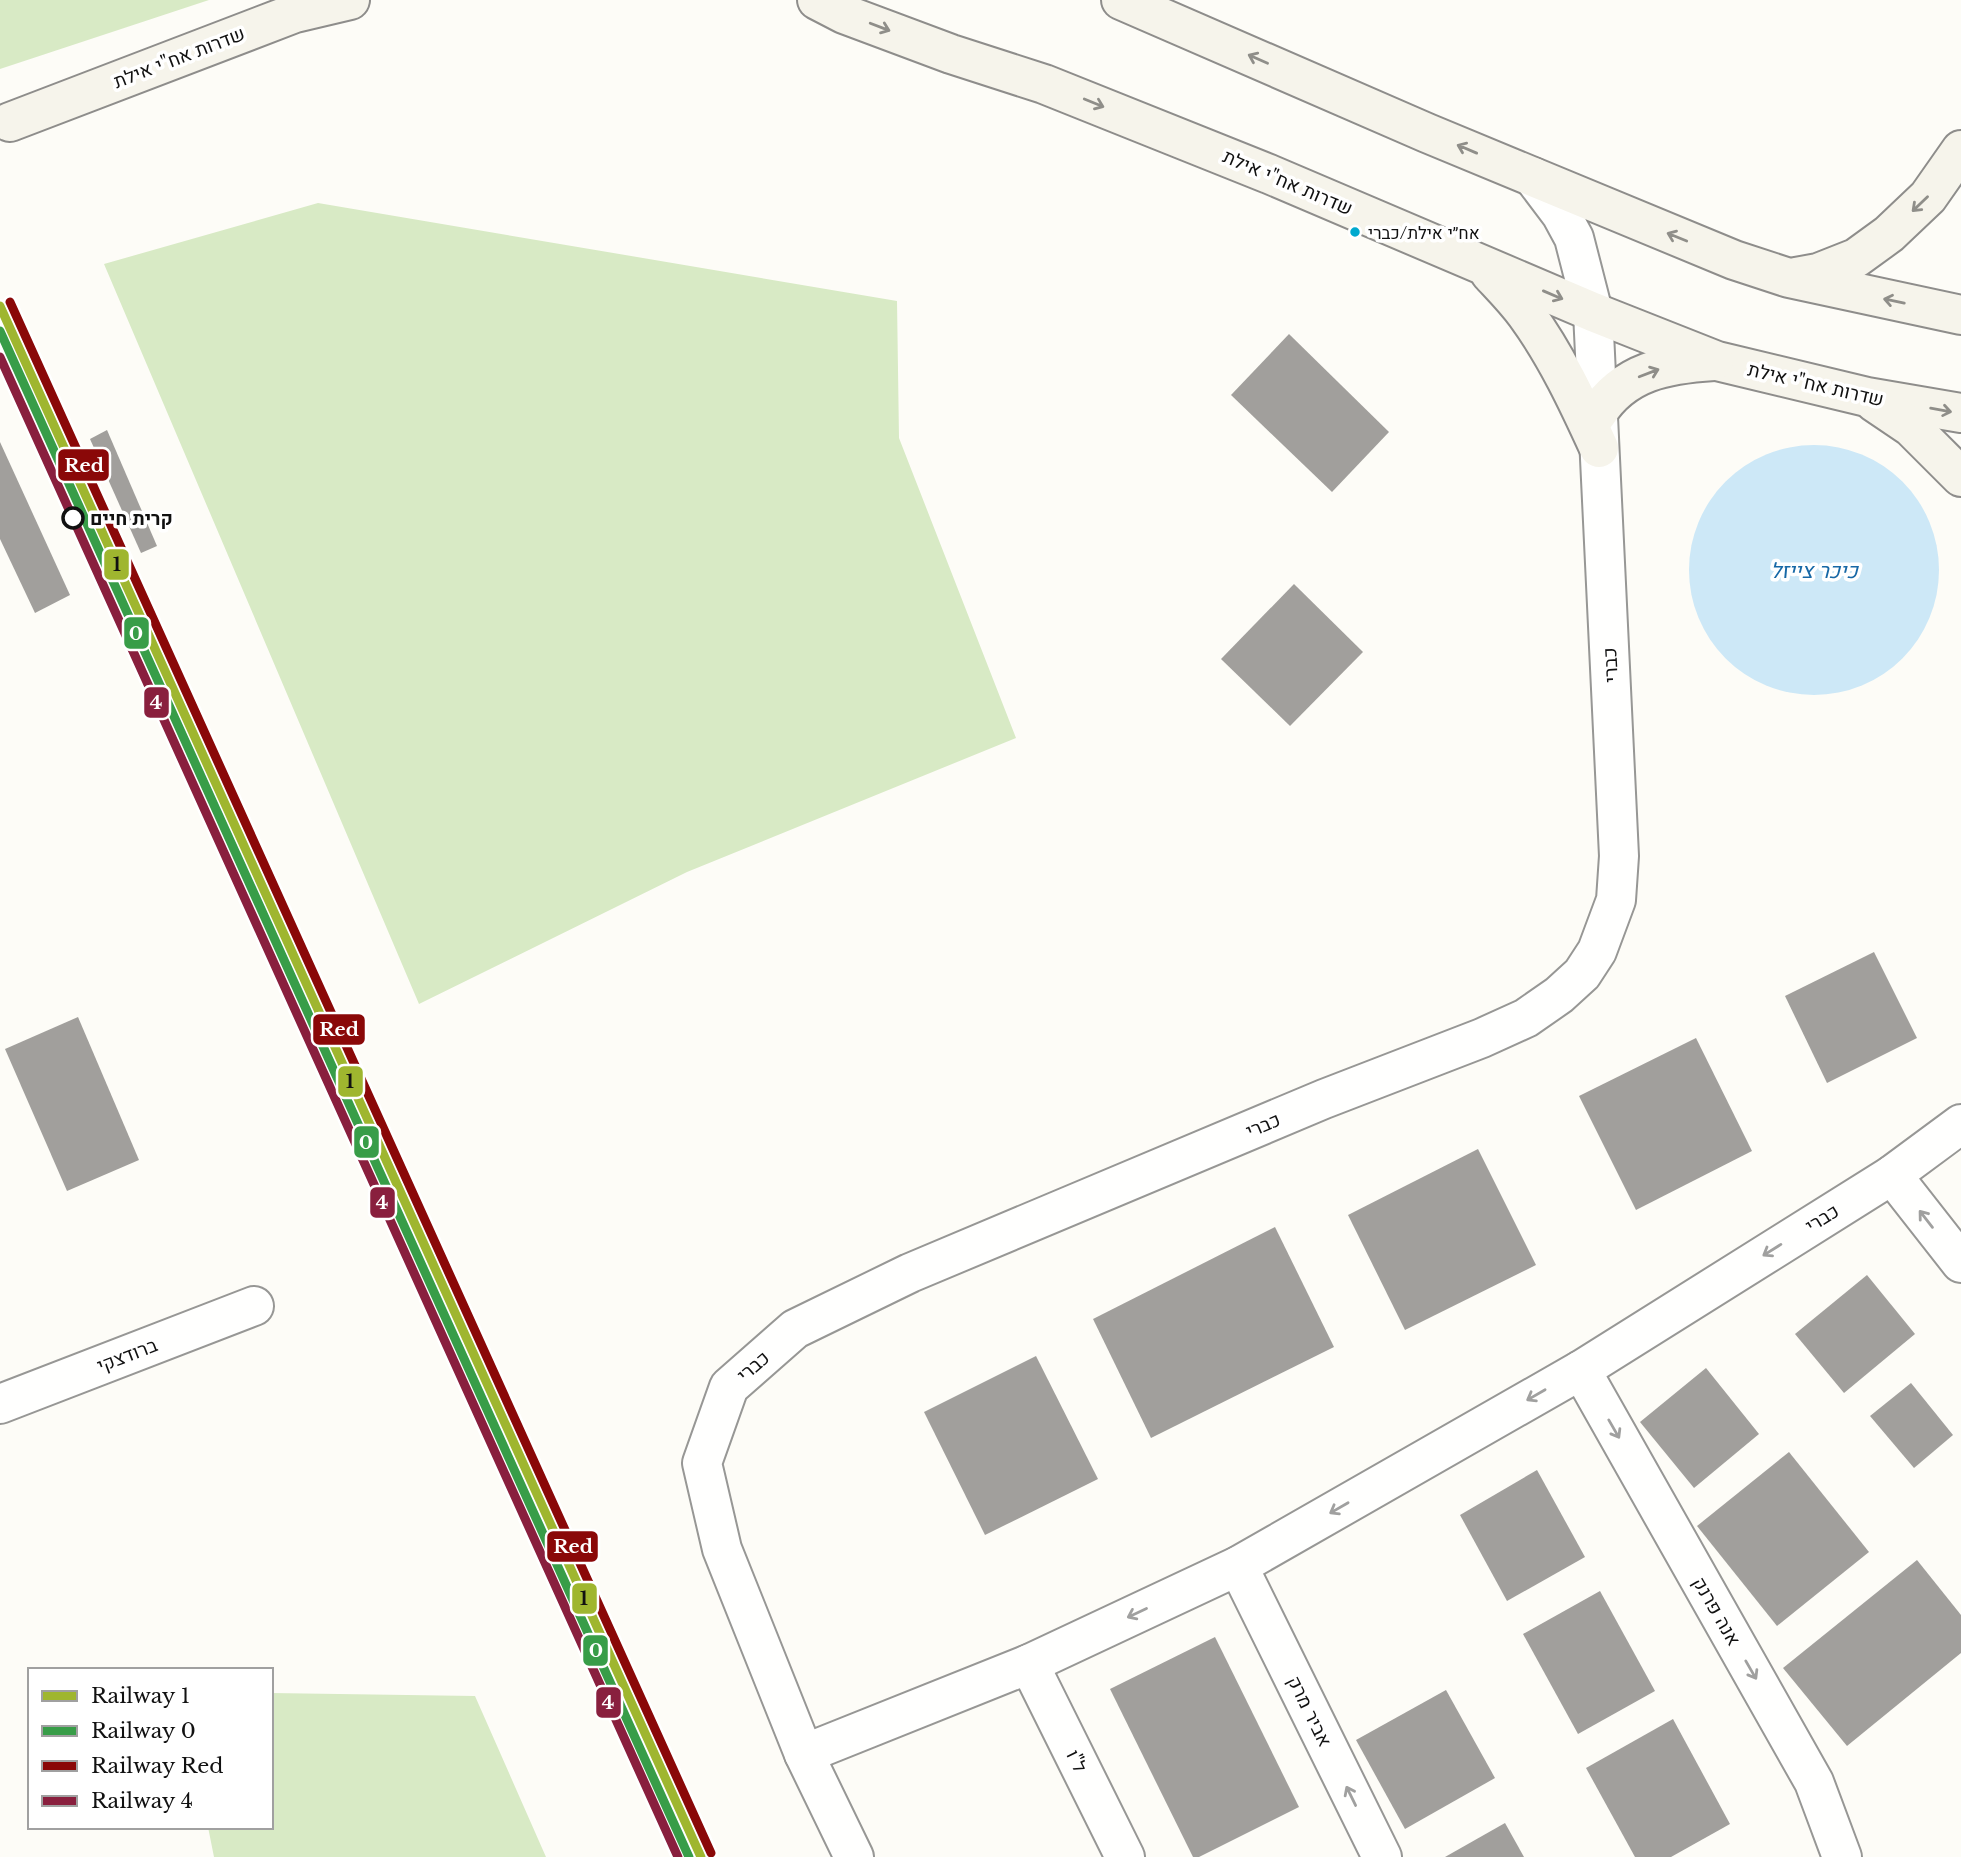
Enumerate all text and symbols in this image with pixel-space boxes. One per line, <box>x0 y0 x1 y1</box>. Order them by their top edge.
street label: שדרות אח"י אילת <box>110 22 248 93</box>
one-way arrow <box>868 22 890 35</box>
one-way arrow <box>1247 52 1269 65</box>
one-way arrow <box>1083 98 1104 111</box>
one-way arrow <box>1456 142 1478 155</box>
street label: שדרות אח"י אילת <box>1219 145 1356 220</box>
one-way arrow <box>1912 196 1929 213</box>
place label: אח״י אילת/כברי <box>1368 223 1480 244</box>
marker: אח״י אילת/כברי <box>1348 225 1362 239</box>
one-way arrow <box>1666 230 1688 243</box>
one-way arrow <box>1541 289 1563 302</box>
one-way arrow <box>1883 293 1906 307</box>
street label: שדרות אח"י אילת <box>1746 358 1886 411</box>
one-way arrow <box>1638 365 1660 378</box>
one-way arrow <box>1929 404 1952 417</box>
line badge: Red <box>57 448 110 482</box>
text: Red <box>64 454 104 477</box>
marker: קרית חיים <box>62 507 84 529</box>
place label: קרית חיים <box>90 507 173 530</box>
line badge: 1 <box>103 548 130 581</box>
text: 1 <box>113 553 121 576</box>
water label: כיכר צייזל <box>1770 558 1859 584</box>
line badge: 0 <box>123 616 150 650</box>
text: 0 <box>129 622 143 645</box>
street label: כברי <box>1598 647 1623 683</box>
line badge: 4 <box>143 686 170 719</box>
text: 4 <box>150 691 162 714</box>
line badge: Red <box>312 1013 366 1046</box>
text: Red <box>319 1018 359 1041</box>
line badge: 1 <box>337 1065 364 1098</box>
text: 1 <box>346 1070 354 1093</box>
street label: כברי <box>1242 1108 1284 1143</box>
line badge: 0 <box>353 1125 380 1159</box>
text: 0 <box>359 1131 373 1154</box>
line badge: 4 <box>369 1186 396 1219</box>
text: 4 <box>376 1191 388 1214</box>
street label: כברי <box>1801 1199 1843 1238</box>
one-way arrow <box>1919 1210 1934 1229</box>
one-way arrow <box>1762 1243 1782 1257</box>
street label: ברודצקי <box>94 1333 161 1377</box>
street label: כברי <box>732 1346 774 1387</box>
one-way arrow <box>1527 1388 1547 1402</box>
one-way arrow <box>1608 1418 1621 1439</box>
one-way arrow <box>1329 1501 1349 1515</box>
line badge: Red <box>546 1530 599 1563</box>
text: Red <box>553 1535 593 1558</box>
street label: אנה פרנק <box>1688 1573 1745 1650</box>
line badge: 1 <box>571 1582 598 1615</box>
text: 1 <box>580 1587 588 1610</box>
one-way arrow <box>1127 1607 1148 1620</box>
line badge: 0 <box>582 1634 609 1667</box>
text: 0 <box>589 1639 603 1662</box>
one-way arrow <box>1744 1659 1758 1679</box>
legend <box>28 1668 273 1829</box>
street label: אביר מרק <box>1283 1672 1337 1750</box>
text: Railway 1 <box>91 1683 190 1709</box>
line badge: 4 <box>595 1686 622 1719</box>
text: 4 <box>602 1691 614 1714</box>
text: Railway 0 <box>91 1718 196 1744</box>
street label: ל"ו <box>1061 1746 1092 1777</box>
text: Railway Red <box>91 1753 223 1779</box>
one-way arrow <box>1344 1786 1358 1807</box>
text: Railway 4 <box>91 1788 193 1814</box>

